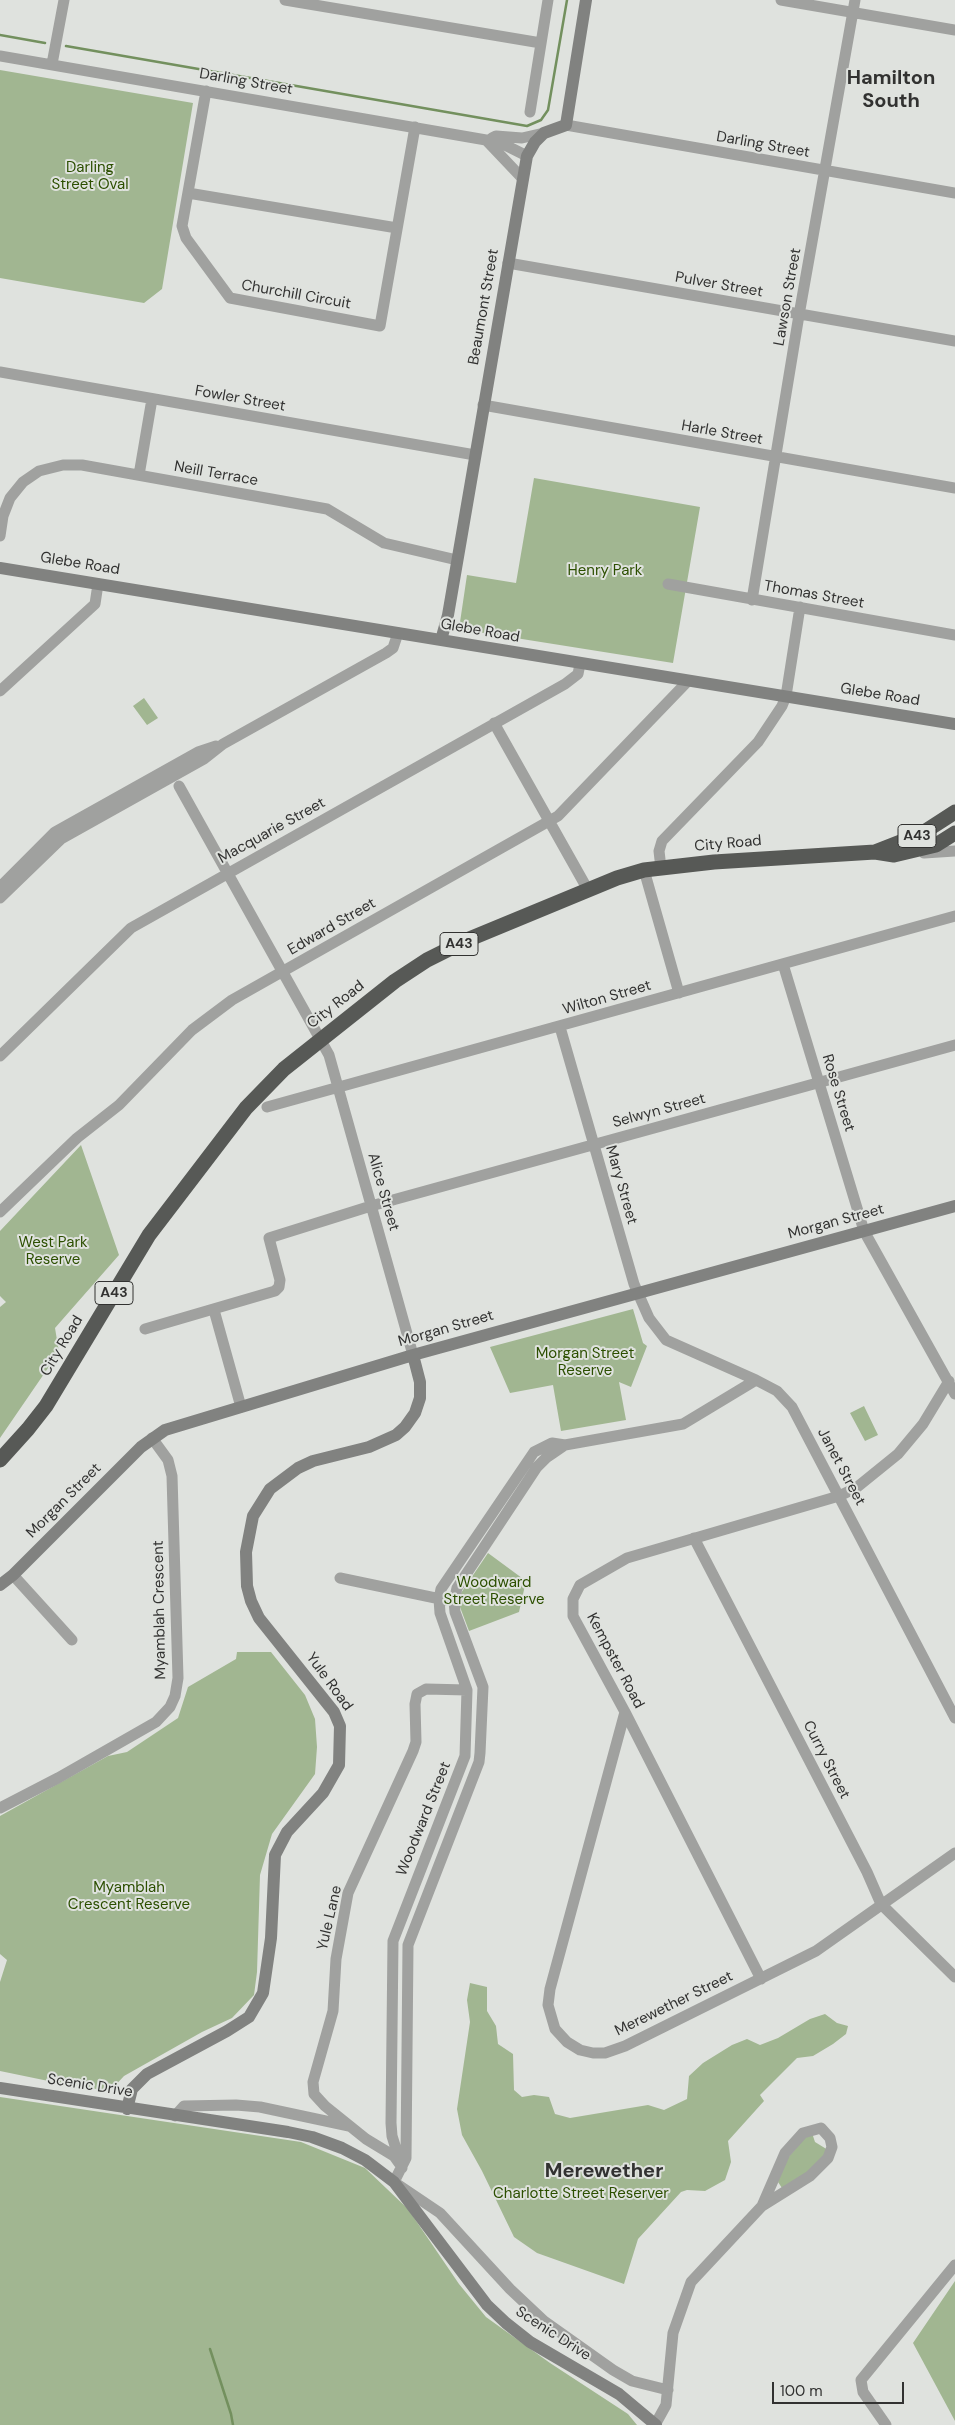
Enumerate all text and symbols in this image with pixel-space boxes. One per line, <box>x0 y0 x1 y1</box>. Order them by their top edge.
street label: Darling Street <box>198 65 294 99</box>
district label: Hamilton South <box>847 67 935 114</box>
street label: Darling Street <box>715 128 811 162</box>
park label: Darling Street Oval <box>51 159 129 194</box>
street label: Lawson Street <box>771 247 805 347</box>
street label: Beaumont Street <box>465 248 503 366</box>
street label: Pulver Street <box>674 268 764 302</box>
street label: Churchill Circuit <box>240 276 352 314</box>
street label: Fowler Street <box>193 382 287 416</box>
street label: Harle Street <box>680 417 764 449</box>
street label: Neill Terrace <box>173 458 259 490</box>
street label: Glebe Road <box>39 549 121 579</box>
park label: Henry Park <box>568 562 642 580</box>
street label: Thomas Street <box>762 577 866 613</box>
street label: Glebe Road <box>439 615 521 647</box>
street label: Glebe Road <box>839 680 921 710</box>
street label: Macquarie Street <box>215 794 329 868</box>
road number: A43 <box>898 824 936 848</box>
street label: City Road <box>694 832 762 856</box>
street label: Edward Street <box>285 895 379 959</box>
road number: A43 <box>440 932 478 956</box>
street label: City Road <box>304 977 368 1033</box>
street label: Wilton Street <box>561 977 653 1019</box>
street label: Rose Street <box>818 1052 858 1134</box>
street label: Selwyn Street <box>611 1090 707 1132</box>
street label: Mary Street <box>601 1144 641 1226</box>
street label: Alice Street <box>363 1151 403 1233</box>
street label: Morgan Street <box>786 1201 886 1243</box>
park label: West Park Reserve <box>19 1234 87 1269</box>
road number: A43 <box>95 1282 133 1305</box>
street label: Morgan Street <box>396 1307 496 1351</box>
street label: City Road <box>37 1312 87 1380</box>
park label: Morgan Street Reserve <box>536 1345 634 1380</box>
street label: Janet Street <box>813 1425 869 1509</box>
street label: Morgan Street <box>23 1460 105 1542</box>
street label: Myamblah Crescent <box>150 1540 170 1680</box>
park label: Woodward Street Reserve <box>443 1574 545 1609</box>
street label: Kempster Road <box>582 1610 648 1712</box>
street label: Yule Road <box>302 1649 356 1715</box>
street label: Curry Street <box>799 1718 853 1802</box>
street label: Woodward Street <box>393 1759 455 1879</box>
park label: Myamblah Crescent Reserve <box>68 1879 190 1914</box>
street label: Yule Lane <box>314 1884 346 1952</box>
street label: Merewether Street <box>612 1968 736 2040</box>
street label: Scenic Drive <box>46 2070 134 2102</box>
district label: Merewether <box>545 2160 663 2184</box>
park label: Charlotte Street Reserver <box>493 2185 669 2203</box>
street label: Scenic Drive <box>512 2303 594 2365</box>
scale bar <box>775 2372 908 2404</box>
text: 100 m <box>780 2381 823 2401</box>

